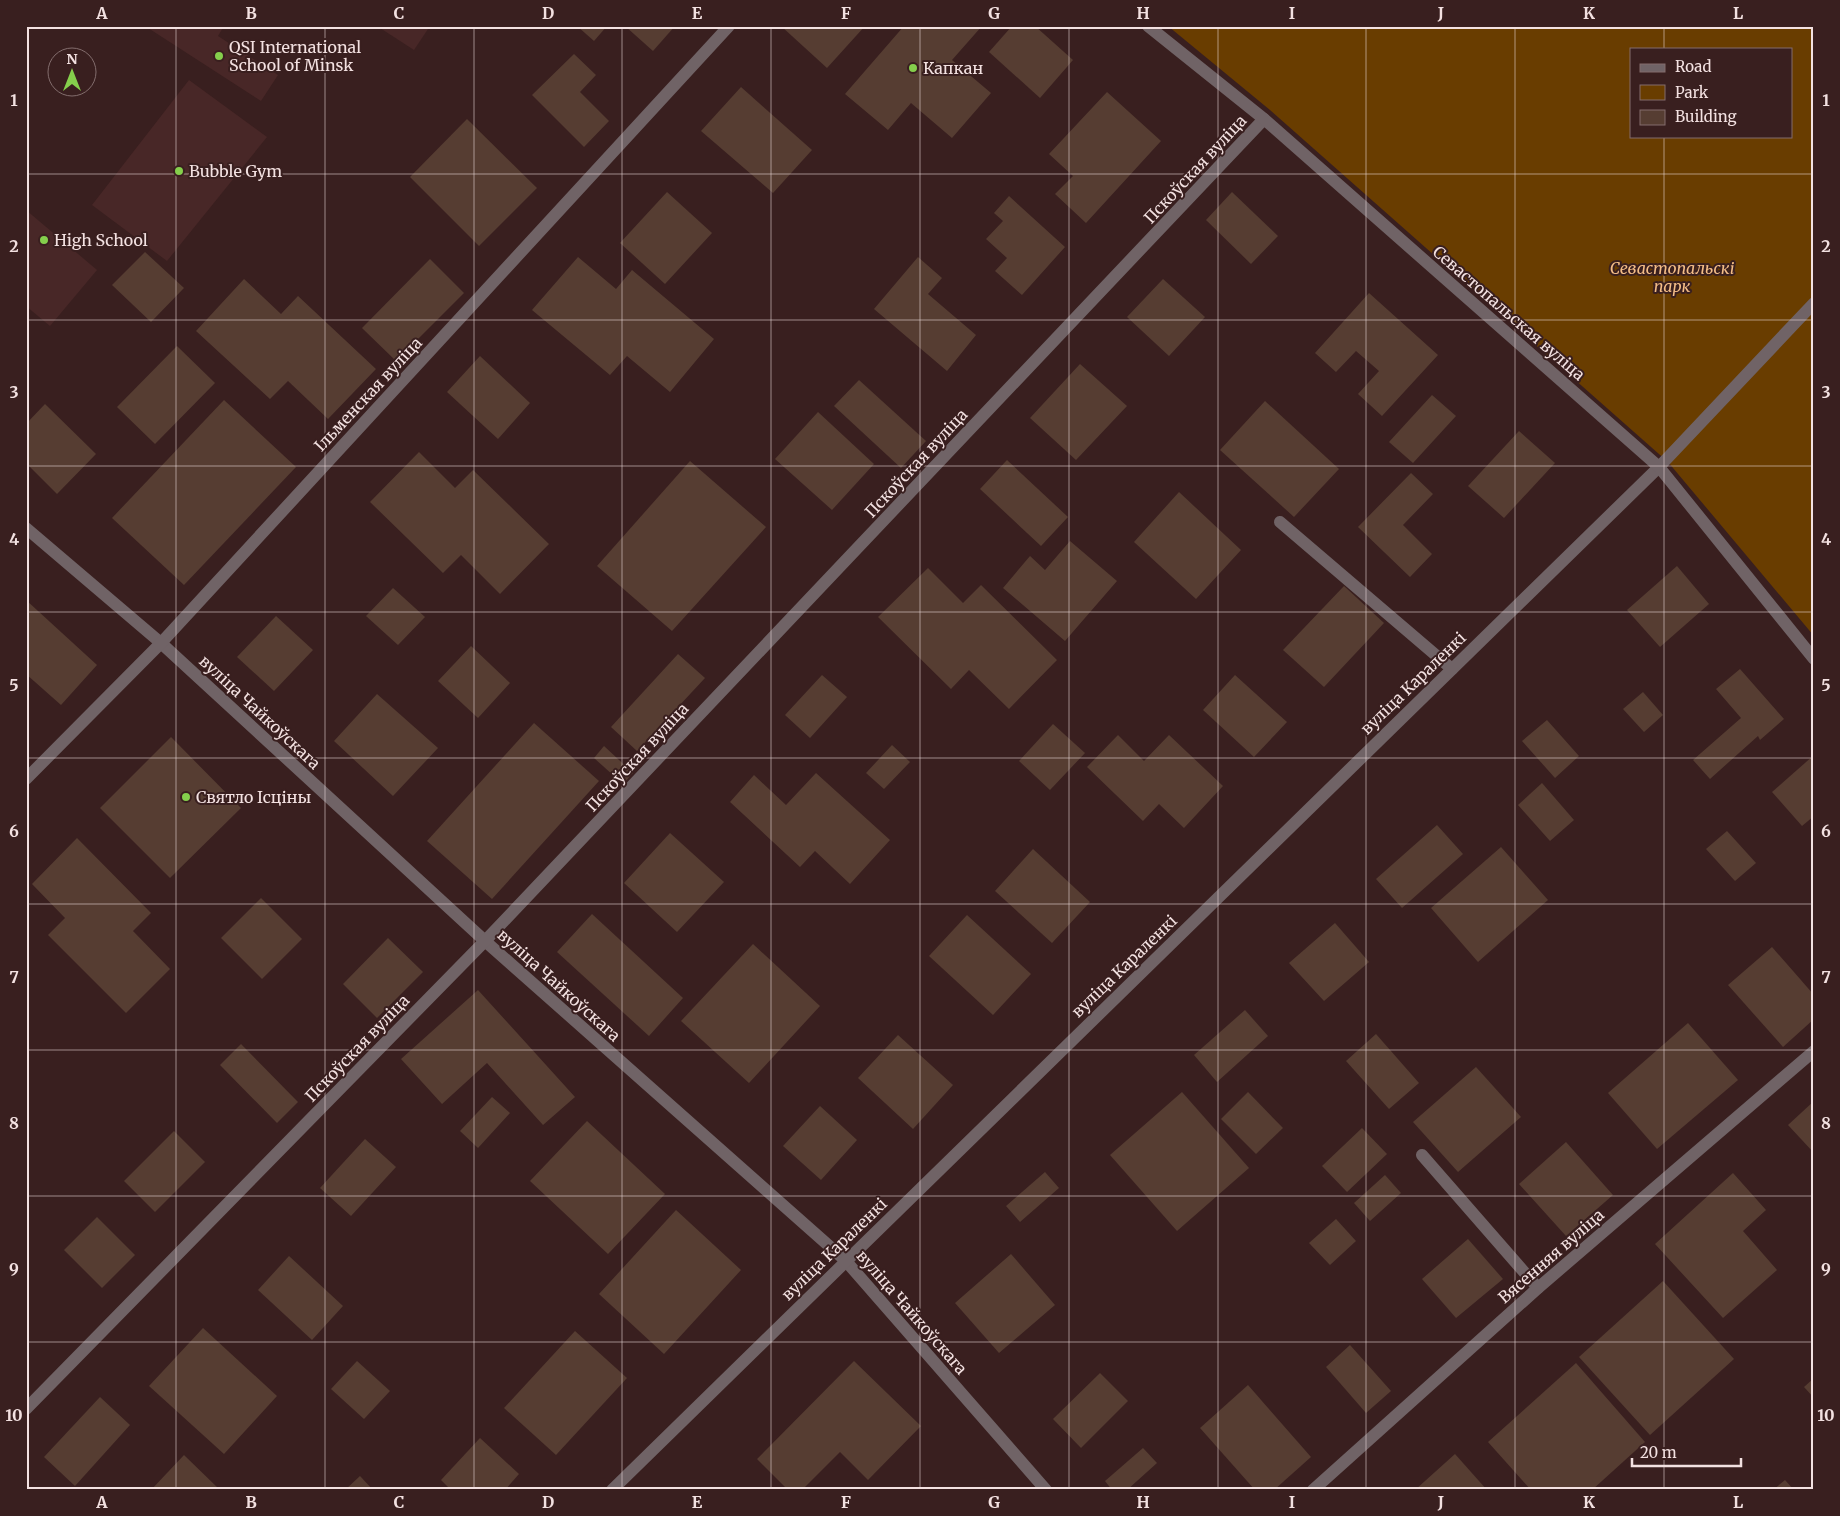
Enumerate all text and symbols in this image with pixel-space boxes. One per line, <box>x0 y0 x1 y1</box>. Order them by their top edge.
text: A <box>95 3 108 23</box>
text: B <box>245 3 257 23</box>
text: C <box>394 3 404 23</box>
text: D <box>542 3 554 23</box>
text: E <box>692 3 703 23</box>
text: F <box>841 3 851 23</box>
text: G <box>988 3 1000 23</box>
text: H <box>1136 3 1150 23</box>
text: I <box>1289 3 1295 23</box>
text: J <box>1437 3 1444 23</box>
text: K <box>1583 3 1595 23</box>
text: L <box>1733 3 1743 23</box>
place label: QSI International School of Minsk <box>229 37 361 75</box>
north arrow <box>48 48 98 98</box>
legend <box>1630 48 1792 138</box>
text: N <box>66 50 78 68</box>
marker: QSI International School of Minsk <box>213 50 225 62</box>
text: Road <box>1675 57 1711 76</box>
place label: Капкан <box>923 58 983 78</box>
marker: Капкан <box>907 62 919 74</box>
text: Park <box>1675 83 1709 102</box>
text: 1 <box>10 90 18 110</box>
text: 1 <box>1822 90 1830 110</box>
text: Building <box>1675 107 1737 126</box>
street label: Пскоўская вуліца <box>1140 110 1251 227</box>
place label: Bubble Gym <box>189 161 282 181</box>
marker: Bubble Gym <box>173 165 185 177</box>
place label: High School <box>54 230 148 250</box>
marker: High School <box>38 234 50 246</box>
text: 2 <box>9 236 19 256</box>
text: 2 <box>1821 236 1831 256</box>
street label: Севастопальская вуліца <box>1429 241 1589 385</box>
park label: Севастопальскі парк <box>1610 258 1735 296</box>
street label: Ільменская вуліца <box>310 332 426 455</box>
text: 3 <box>9 382 19 402</box>
text: 3 <box>1821 382 1831 402</box>
street label: Пскоўская вуліца <box>861 404 972 521</box>
text: 4 <box>9 529 19 549</box>
text: 4 <box>1821 529 1831 549</box>
street label: вуліца Караленкі <box>1356 628 1470 738</box>
street label: вуліца Чайкоўскага <box>195 651 325 774</box>
text: 5 <box>9 675 19 695</box>
text: 5 <box>1821 675 1831 695</box>
street label: Пскоўская вуліца <box>582 698 693 815</box>
place label: Святло Ісціны <box>196 787 312 807</box>
marker: Святло Ісціны <box>180 791 192 803</box>
text: 6 <box>9 821 19 841</box>
text: 6 <box>1821 821 1831 841</box>
street label: вуліца Караленкі <box>1067 911 1181 1021</box>
street label: вуліца Чайкоўскага <box>493 925 625 1046</box>
text: 7 <box>9 967 19 987</box>
text: 7 <box>1821 967 1831 987</box>
street label: Пскоўская вуліца <box>301 990 414 1106</box>
text: 8 <box>9 1113 19 1133</box>
text: 8 <box>1821 1113 1831 1133</box>
street label: вуліца Караленкі <box>777 1194 891 1304</box>
street label: Вясенняя вуліца <box>1494 1204 1608 1307</box>
street label: вуліца Чайкоўскага <box>853 1246 972 1379</box>
text: 9 <box>9 1259 19 1279</box>
text: 9 <box>1821 1259 1831 1279</box>
text: 10 <box>5 1405 23 1425</box>
text: 10 <box>1817 1405 1835 1425</box>
scale bar <box>1632 1436 1741 1468</box>
text: 20 m <box>1640 1443 1677 1462</box>
text: A <box>95 1492 108 1512</box>
text: B <box>245 1492 257 1512</box>
text: C <box>394 1492 404 1512</box>
text: D <box>542 1492 554 1512</box>
text: E <box>692 1492 703 1512</box>
text: F <box>841 1492 851 1512</box>
text: G <box>988 1492 1000 1512</box>
text: H <box>1136 1492 1150 1512</box>
text: I <box>1289 1492 1295 1512</box>
text: J <box>1437 1492 1444 1512</box>
text: K <box>1583 1492 1595 1512</box>
text: L <box>1733 1492 1743 1512</box>

